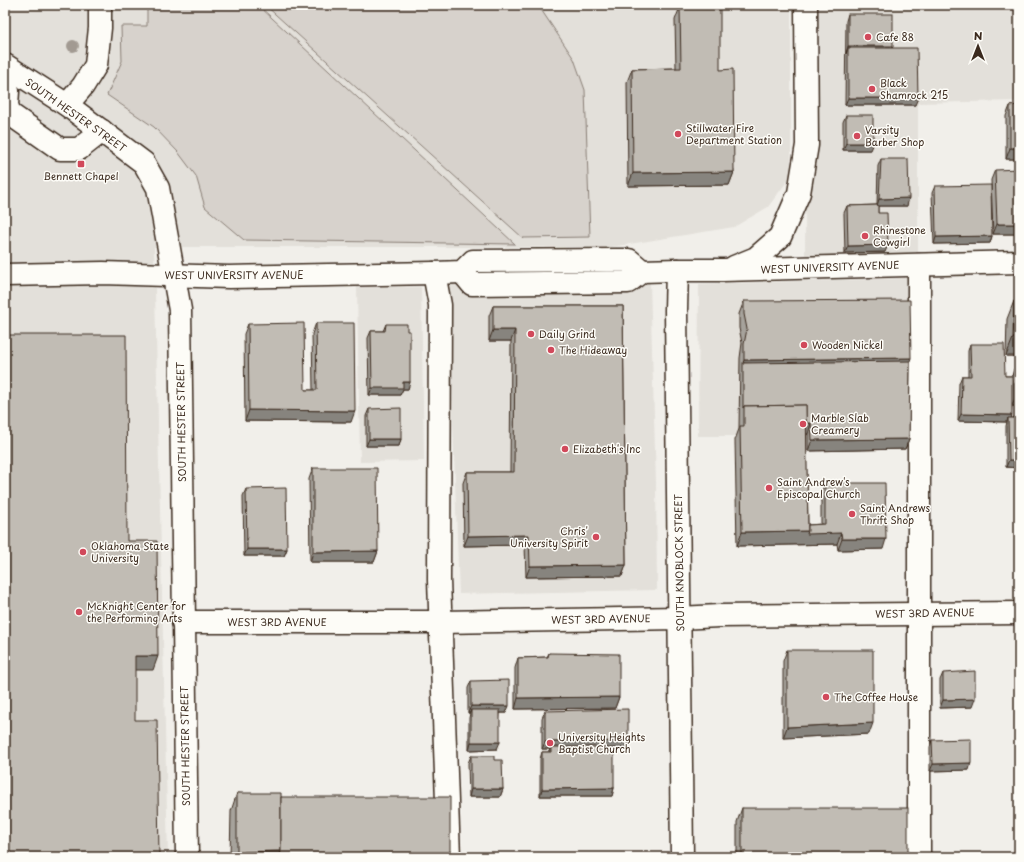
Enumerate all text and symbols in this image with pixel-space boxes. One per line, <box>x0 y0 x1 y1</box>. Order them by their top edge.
north arrow <box>958 26 998 66</box>
text: N <box>974 27 983 44</box>
place label: Cafe 88 <box>876 29 914 44</box>
marker: Cafe 88 <box>863 32 873 42</box>
street label: SOUTH HESTER STREET <box>23 74 130 155</box>
place label: Black Shamrock 215 <box>880 75 948 102</box>
marker: Black Shamrock 215 <box>867 84 877 94</box>
place label: Stillwater Fire Department Station <box>686 120 782 147</box>
place label: Varsity Barber Shop <box>865 122 924 149</box>
marker: Stillwater Fire Department Station <box>673 129 683 139</box>
marker: Varsity Barber Shop <box>852 131 862 141</box>
marker: Bennett Chapel <box>76 159 86 169</box>
place label: Bennett Chapel <box>44 168 119 183</box>
place label: Rhinestone Cowgirl <box>873 222 926 249</box>
marker: Rhinestone Cowgirl <box>860 231 870 241</box>
street label: WEST UNIVERSITY AVENUE <box>760 257 900 276</box>
street label: WEST UNIVERSITY AVENUE <box>164 267 304 282</box>
place label: Daily Grind <box>539 326 595 342</box>
marker: Daily Grind <box>526 329 536 339</box>
place label: Wooden Nickel <box>812 337 883 352</box>
marker: Wooden Nickel <box>799 340 809 350</box>
place label: The Hideaway <box>559 342 627 358</box>
marker: The Hideaway <box>546 345 556 355</box>
street label: SOUTH HESTER STREET <box>172 362 189 482</box>
place label: Marble Slab Creamery <box>811 410 869 437</box>
marker: Marble Slab Creamery <box>798 419 808 429</box>
place label: Elizabeth's Inc <box>573 441 640 456</box>
marker: Elizabeth's Inc <box>560 444 570 454</box>
place label: Saint Andrew's Episcopal Church <box>777 474 860 501</box>
marker: Saint Andrew's Episcopal Church <box>764 483 774 493</box>
street label: SOUTH KNOBLOCK STREET <box>670 493 687 632</box>
place label: Saint Andrews Thrift Shop <box>860 500 930 527</box>
marker: Saint Andrews Thrift Shop <box>847 509 857 519</box>
place label: Chris' University Spirit <box>510 523 588 550</box>
marker: Chris' University Spirit <box>591 532 601 542</box>
place label: Oklahoma State University <box>91 538 169 565</box>
marker: Oklahoma State University <box>78 547 88 557</box>
place label: McKnight Center for the Performing Arts <box>87 598 186 625</box>
street label: WEST 3RD AVENUE <box>875 604 975 621</box>
marker: McKnight Center for the Performing Arts <box>74 607 84 617</box>
street label: WEST 3RD AVENUE <box>551 610 651 627</box>
street label: WEST 3RD AVENUE <box>227 614 327 629</box>
street label: SOUTH HESTER STREET <box>176 686 193 806</box>
place label: The Coffee House <box>834 689 919 704</box>
marker: The Coffee House <box>821 692 831 702</box>
place label: University Heights Baptist Church <box>558 729 646 756</box>
marker: University Heights Baptist Church <box>545 738 555 748</box>

